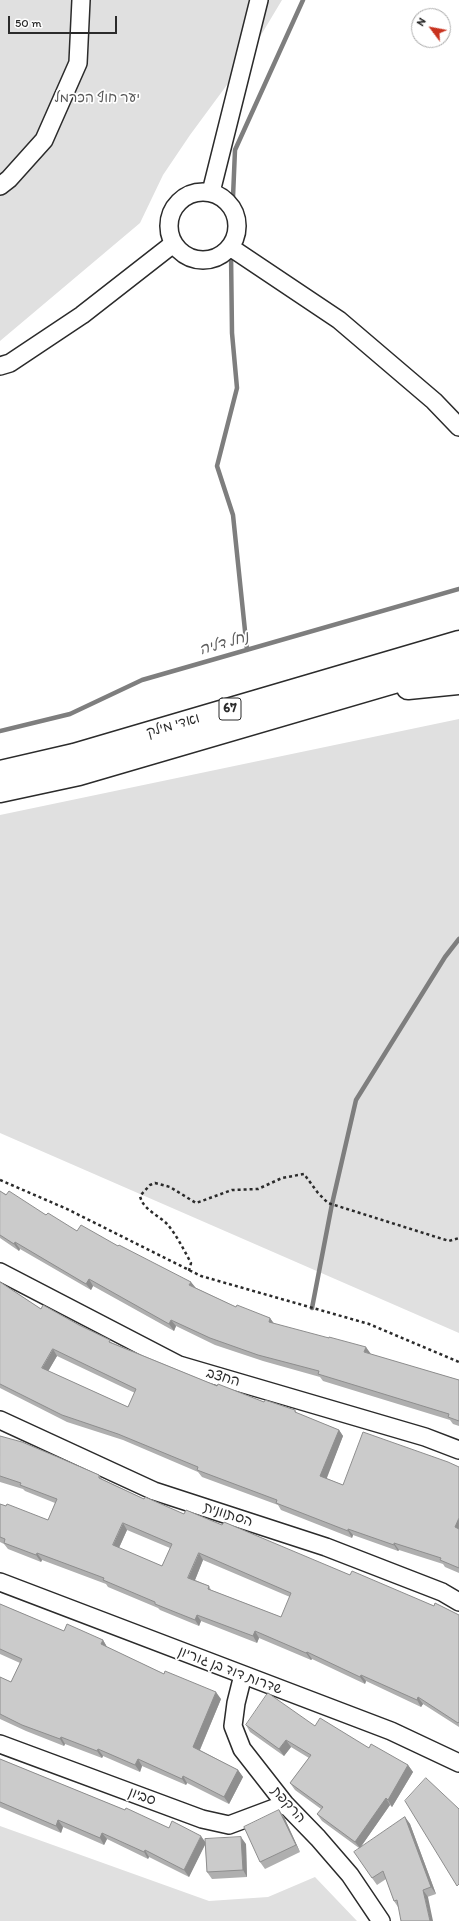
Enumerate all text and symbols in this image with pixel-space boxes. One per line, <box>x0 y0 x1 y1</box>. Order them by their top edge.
scale bar <box>10 8 119 34</box>
north arrow <box>411 8 451 48</box>
text: N <box>414 15 429 29</box>
text: 50 m <box>15 16 41 30</box>
park label: יער חוף הכרמל <box>54 90 140 106</box>
water label: נחל דליה <box>197 628 251 660</box>
road number: 67 <box>219 698 241 720</box>
street label: ואדי מילק <box>144 710 202 742</box>
street label: החצב <box>204 1365 242 1391</box>
street label: הסתוונית <box>201 1499 255 1531</box>
street label: שדרות דוד בן גוריון <box>176 1643 284 1699</box>
street label: הרקפת <box>267 1783 309 1827</box>
street label: סביון <box>126 1784 158 1810</box>

